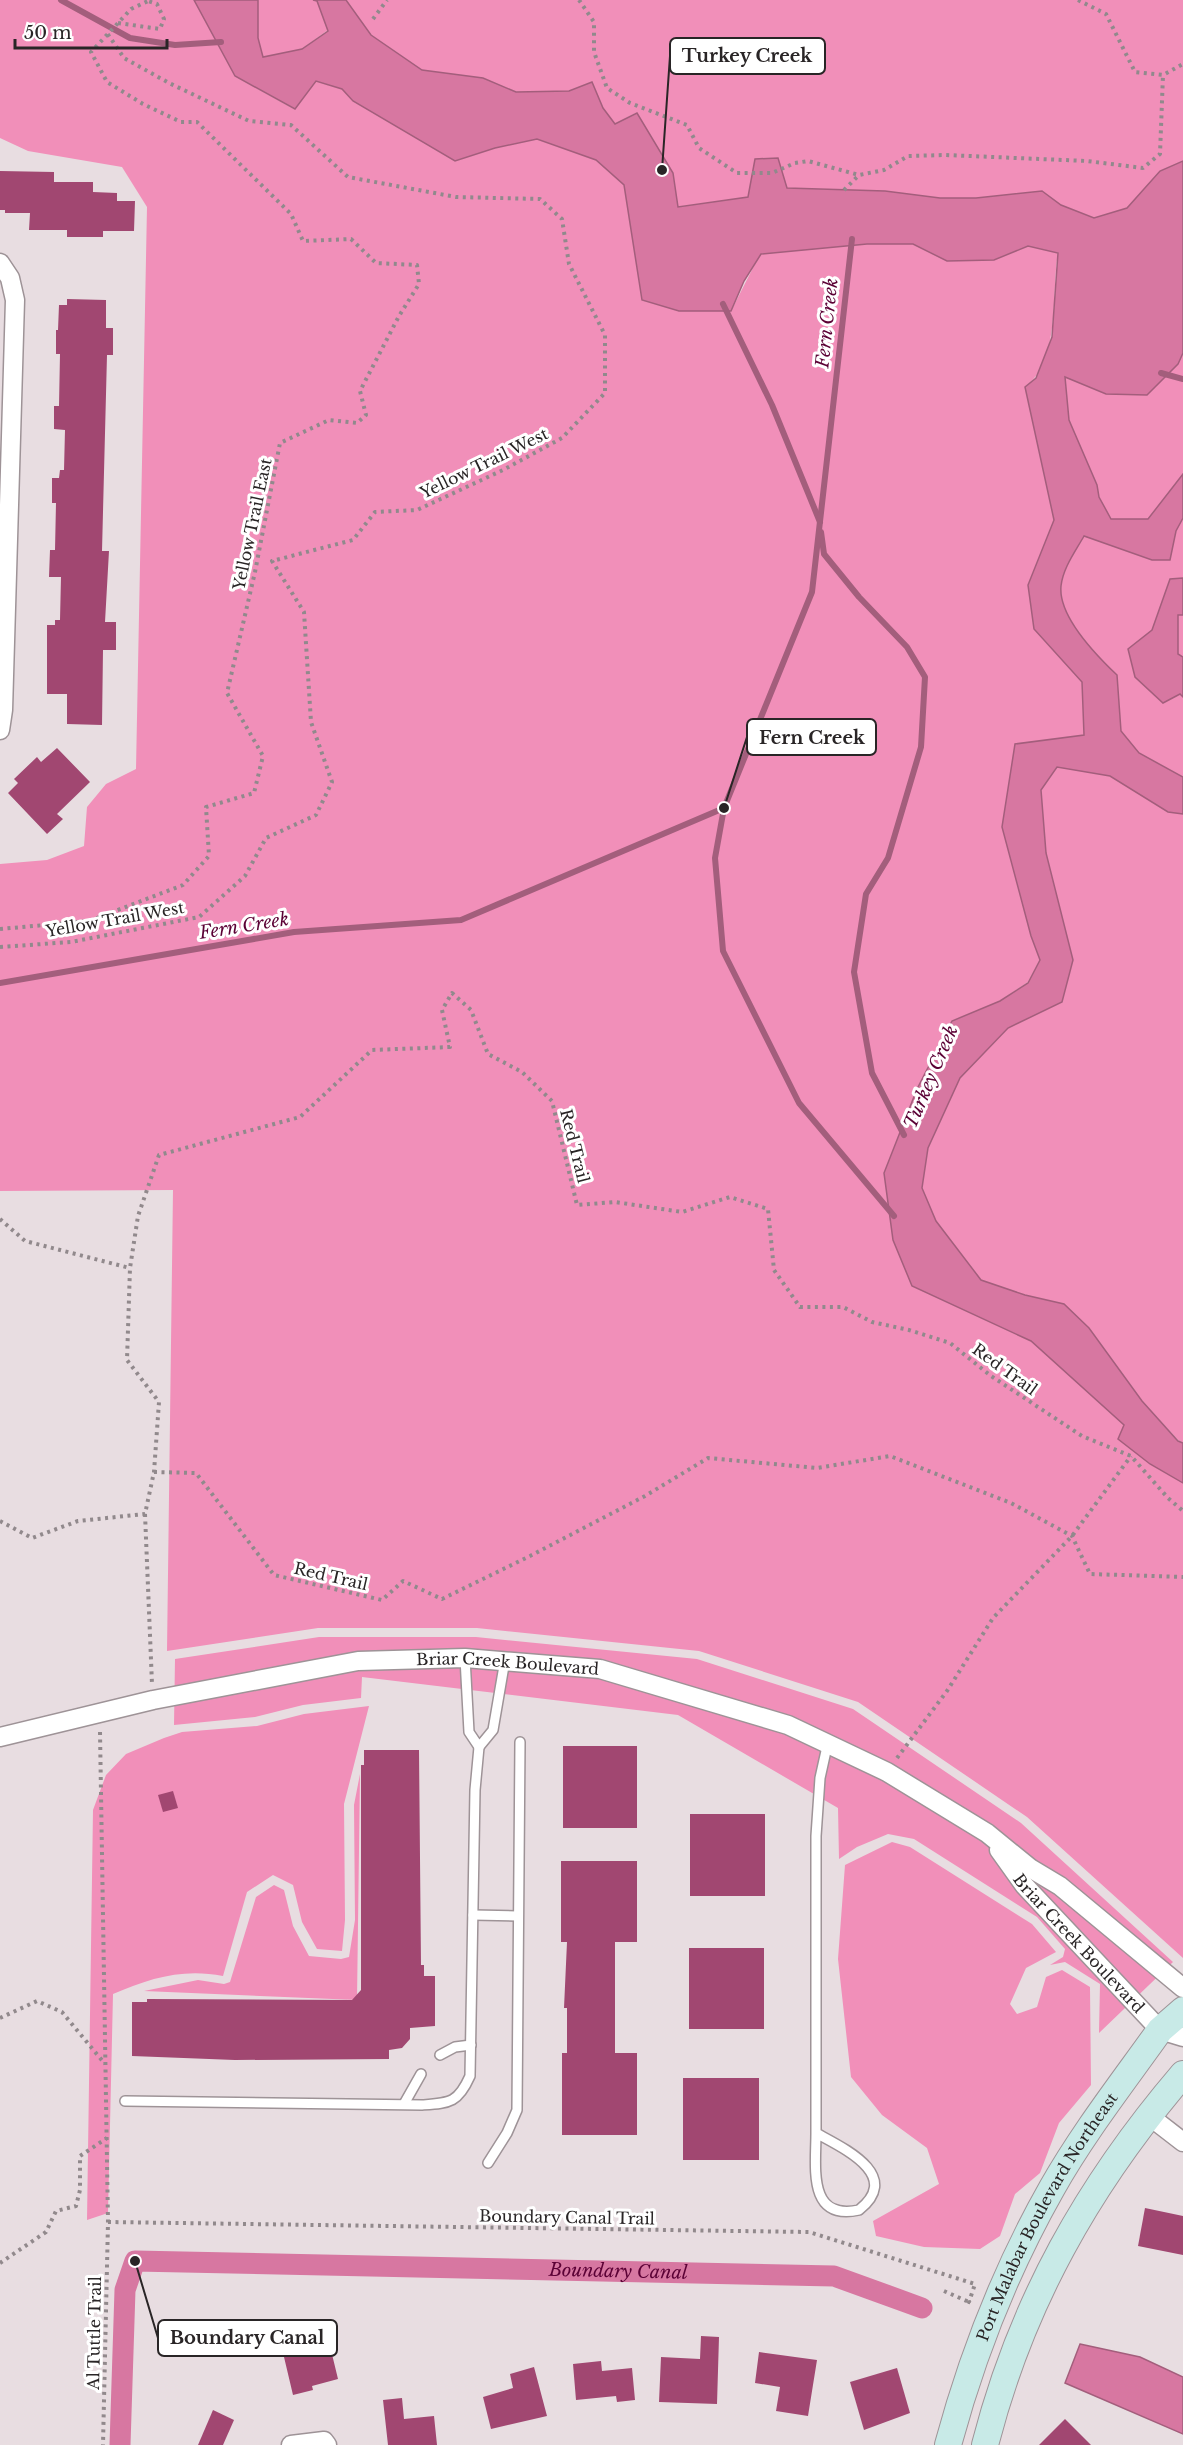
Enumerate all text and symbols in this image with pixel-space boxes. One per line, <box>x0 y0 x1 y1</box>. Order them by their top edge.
scale bar <box>15 12 166 50</box>
text: 50 m <box>24 22 72 44</box>
callout: Turkey Creek <box>670 38 825 74</box>
text: Turkey Creek <box>682 45 813 67</box>
water label: Fern Creek <box>811 277 843 370</box>
street label: Yellow Trail West <box>416 423 551 503</box>
street label: Yellow Trail East <box>228 456 276 593</box>
callout: Fern Creek <box>747 719 876 755</box>
text: Fern Creek <box>759 727 866 749</box>
street label: Yellow Trail West <box>43 897 186 941</box>
water label: Fern Creek <box>197 908 290 944</box>
water label: Turkey Creek <box>899 1022 963 1132</box>
street label: Red Trail <box>556 1107 594 1185</box>
street label: Red Trail <box>969 1339 1041 1399</box>
street label: Red Trail <box>292 1558 370 1594</box>
street label: Briar Creek Boulevard <box>416 1648 600 1679</box>
street label: Briar Creek Boulevard <box>1009 1870 1149 2017</box>
street label: Port Malabar Boulevard Northeast <box>972 2088 1122 2344</box>
street label: Boundary Canal Trail <box>479 2205 655 2229</box>
water label: Boundary Canal <box>548 2259 688 2284</box>
street label: Al Tuttle Trail <box>83 2276 105 2391</box>
callout: Boundary Canal <box>158 2320 337 2356</box>
text: Boundary Canal <box>170 2327 325 2349</box>

